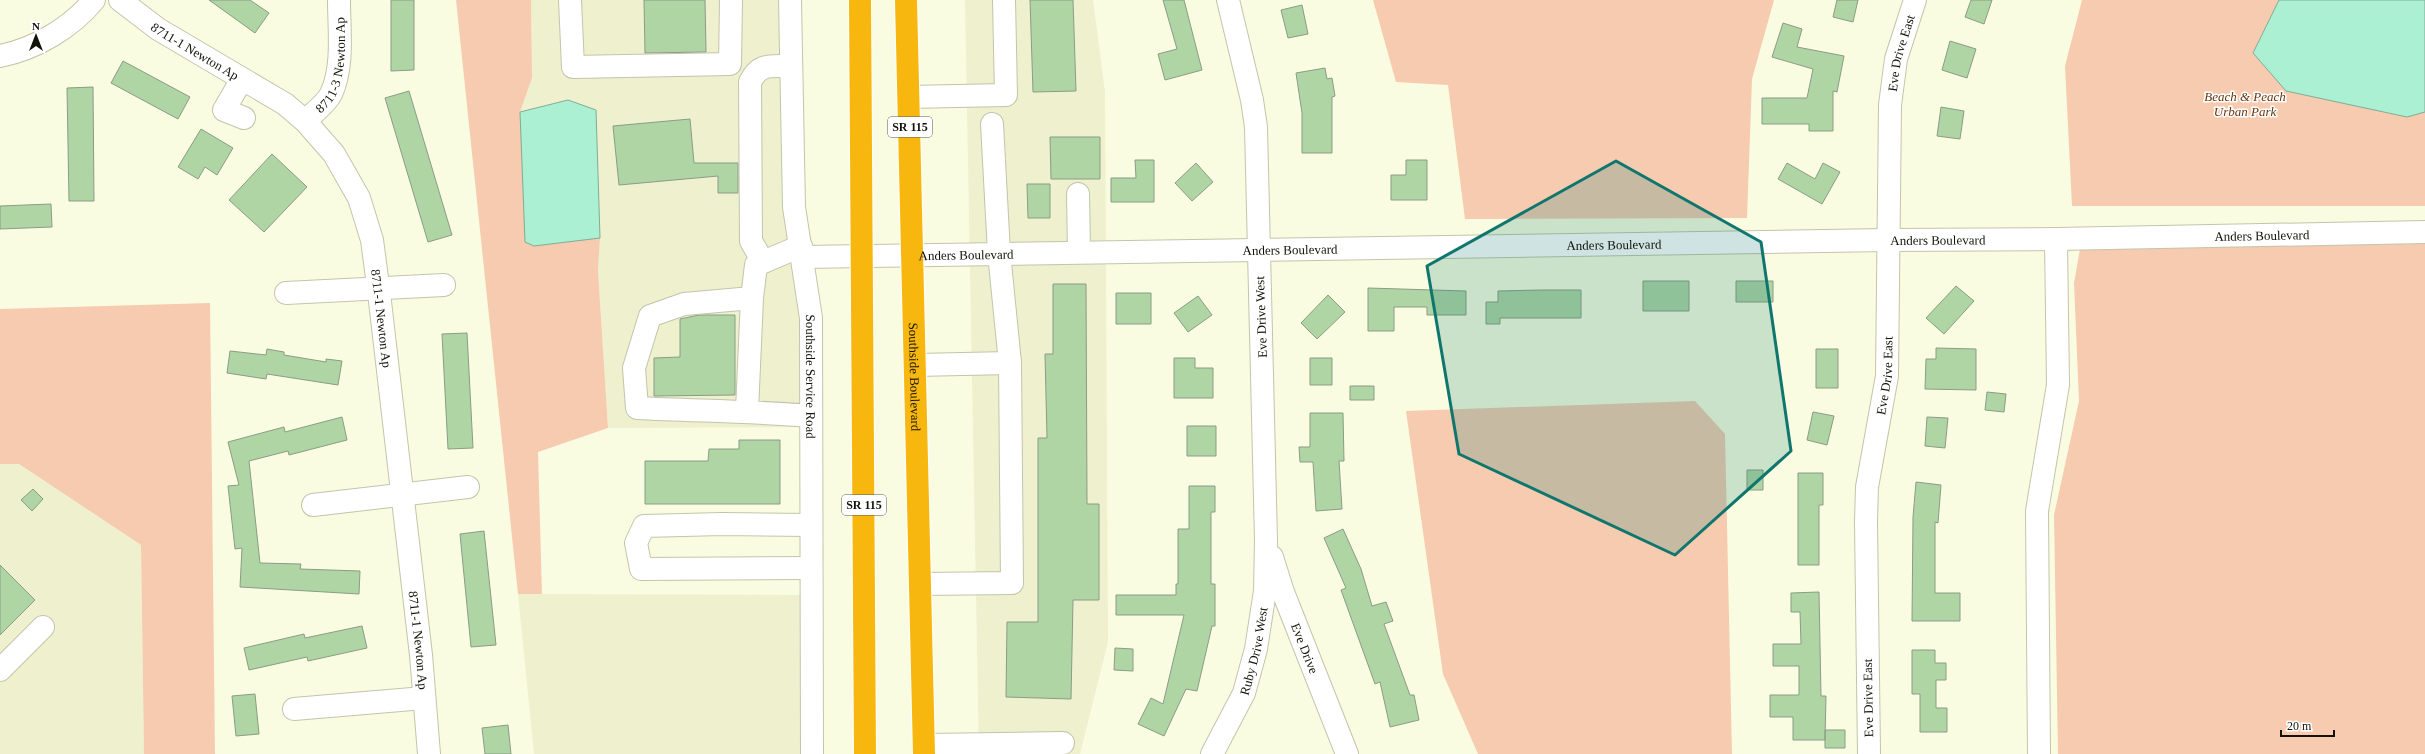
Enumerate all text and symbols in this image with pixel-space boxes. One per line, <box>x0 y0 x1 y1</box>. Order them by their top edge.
street label: Eve Drive East <box>1884 12 1917 92</box>
north arrow <box>16 16 56 56</box>
street label: 8711-3 Newton Ap <box>312 17 347 116</box>
street label: 8711-1 Newton Ap <box>148 19 242 83</box>
text: N <box>32 20 40 32</box>
park label: Beach & Peach Urban Park <box>2204 89 2286 119</box>
road number: SR 115 <box>888 117 932 137</box>
street label: Anders Boulevard <box>2214 227 2310 243</box>
street label: Anders Boulevard <box>1890 232 1986 247</box>
street label: Anders Boulevard <box>1566 236 1662 253</box>
street label: Anders Boulevard <box>1242 241 1338 258</box>
street label: Anders Boulevard <box>918 246 1014 263</box>
street label: 8711-1 Newton Ap <box>368 268 395 368</box>
street label: Eve Drive West <box>1252 276 1270 358</box>
street label: Southside Service Road <box>803 314 819 439</box>
street label: Southside Boulevard <box>906 322 924 432</box>
street label: Eve Drive East <box>1873 336 1895 416</box>
road number: SR 115 <box>842 495 886 515</box>
street label: 8711-1 Newton Ap <box>406 590 431 690</box>
street label: Ruby Drive West <box>1236 606 1270 697</box>
street label: Eve Drive <box>1288 621 1322 676</box>
street label: Eve Drive East <box>1860 658 1876 737</box>
scale bar <box>2281 712 2334 738</box>
text: 20 m <box>2287 719 2312 733</box>

